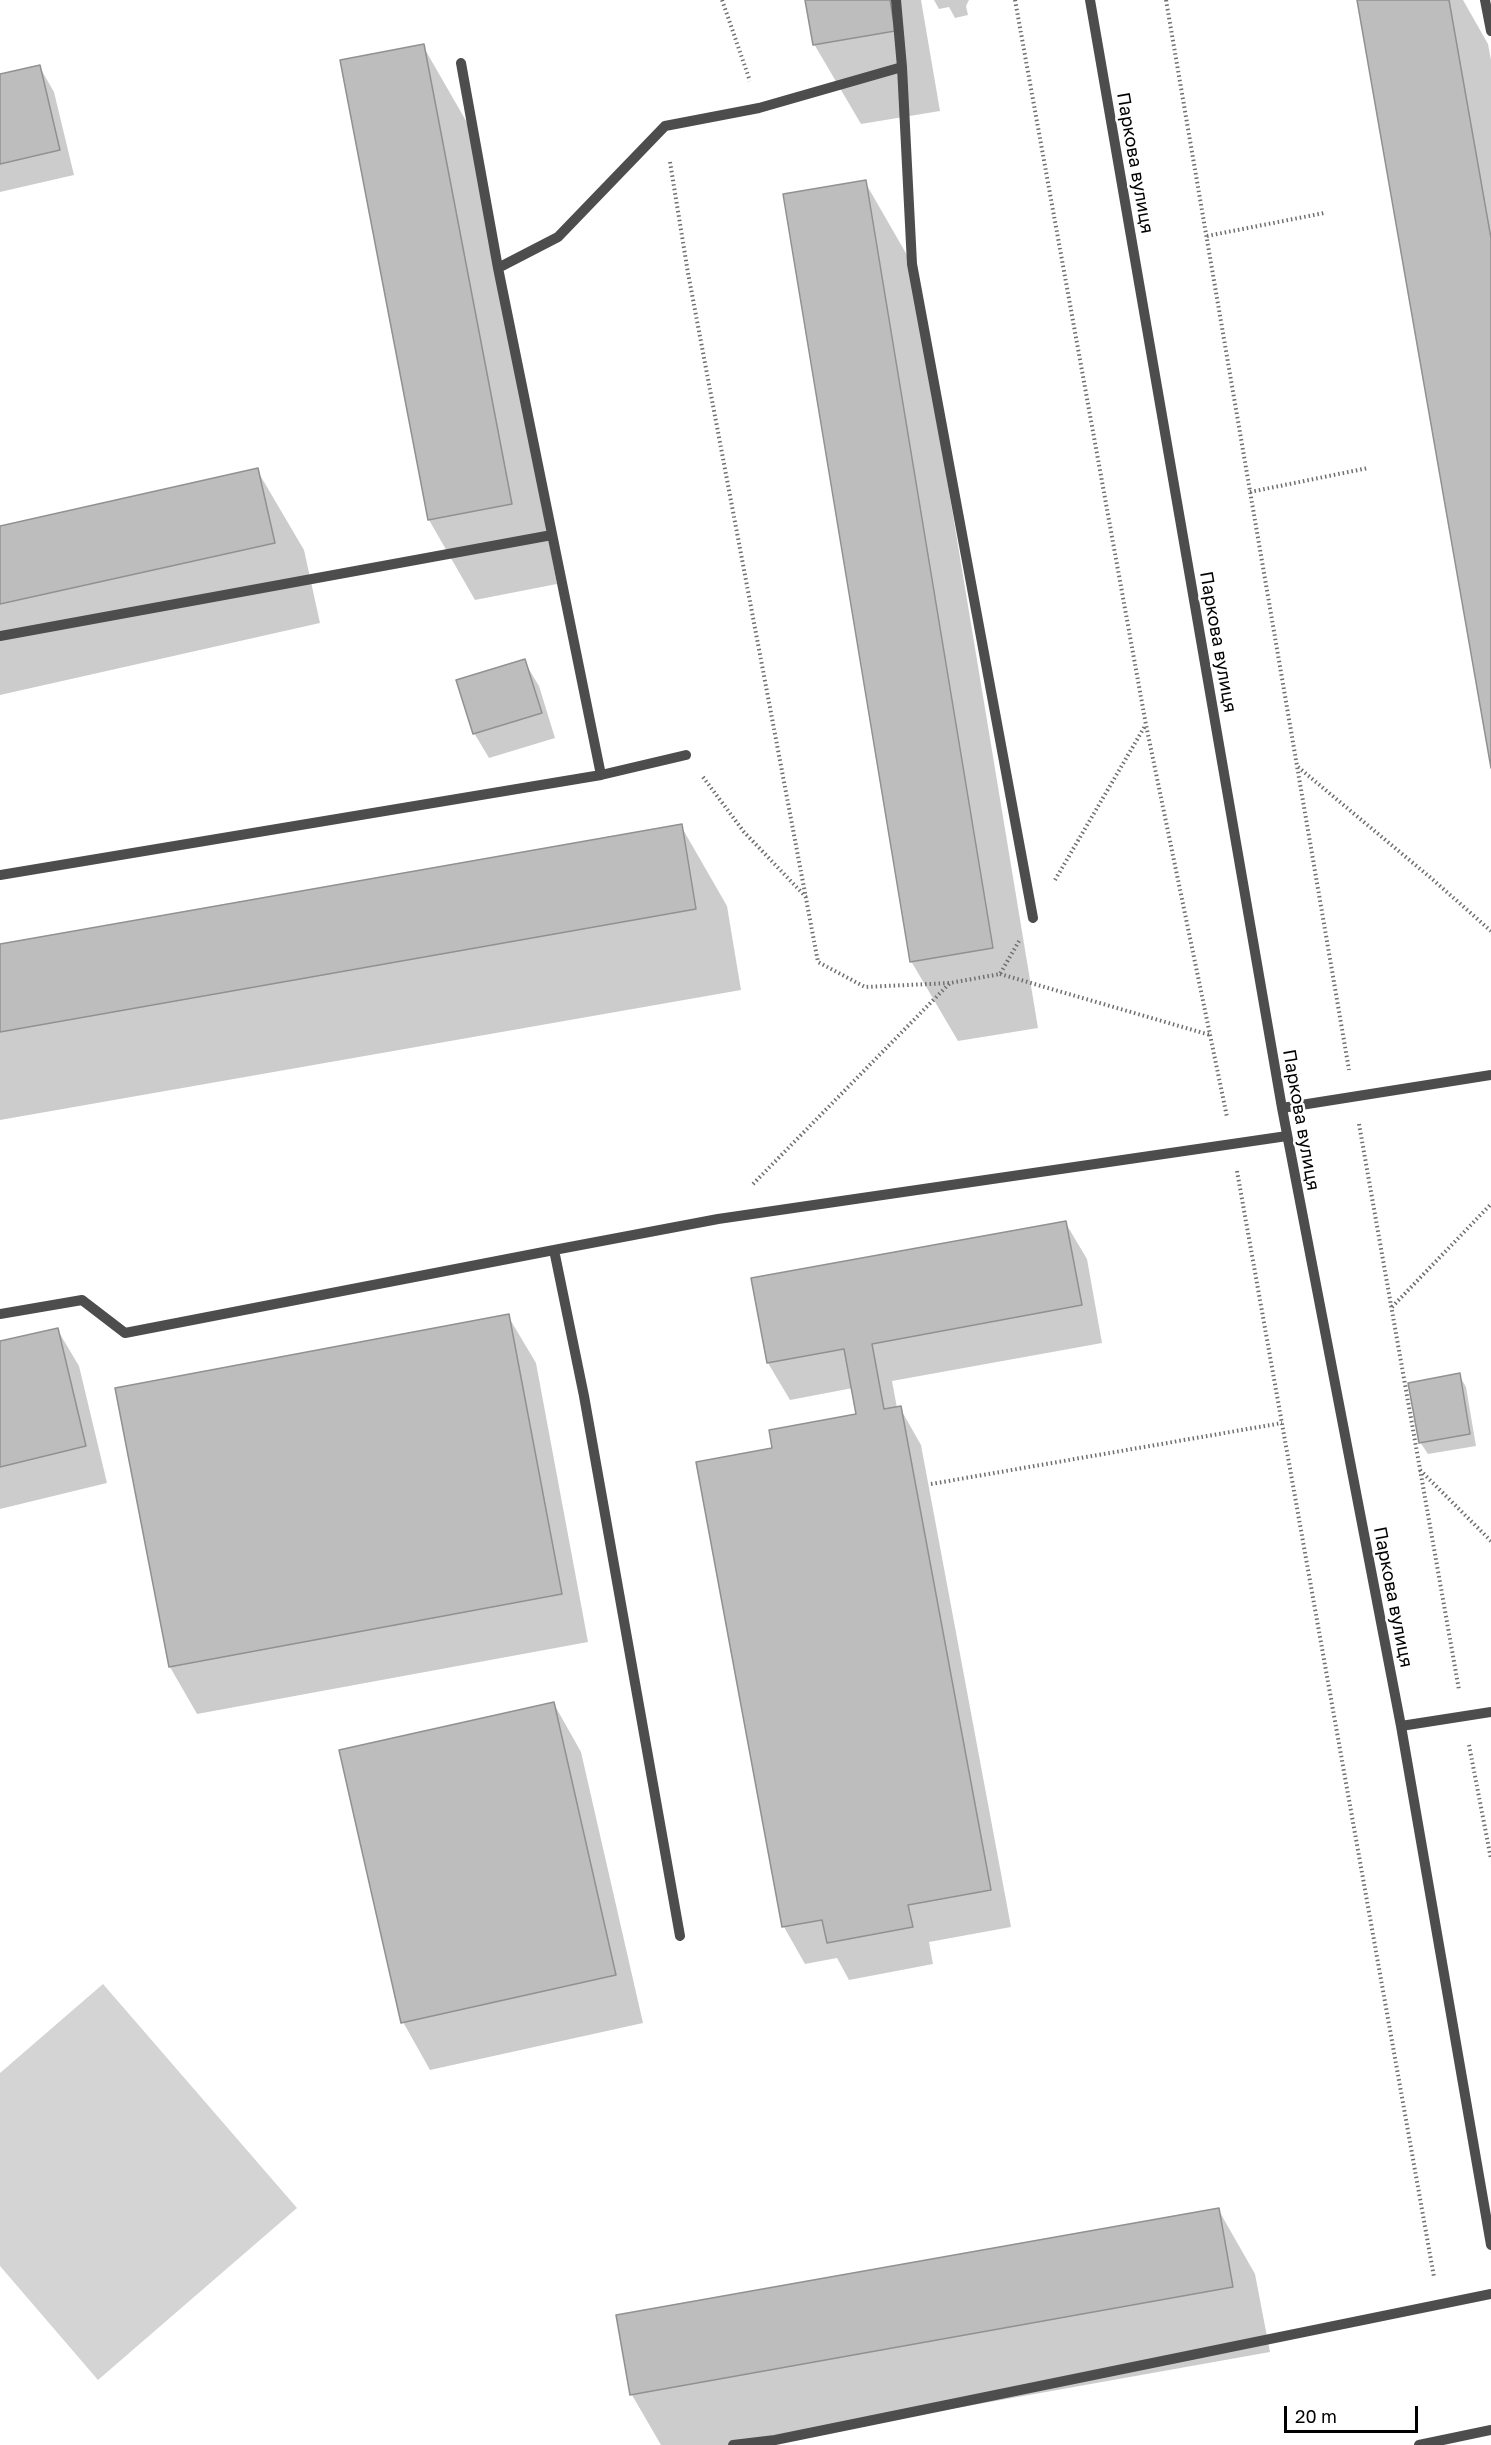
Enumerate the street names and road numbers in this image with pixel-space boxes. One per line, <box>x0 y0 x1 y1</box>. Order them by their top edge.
street label: Паркова вулиця <box>1112 91 1158 235</box>
street label: Паркова вулиця <box>1195 570 1241 714</box>
street label: Паркова вулиця <box>1278 1048 1324 1192</box>
street label: Паркова вулиця <box>1369 1525 1417 1669</box>

